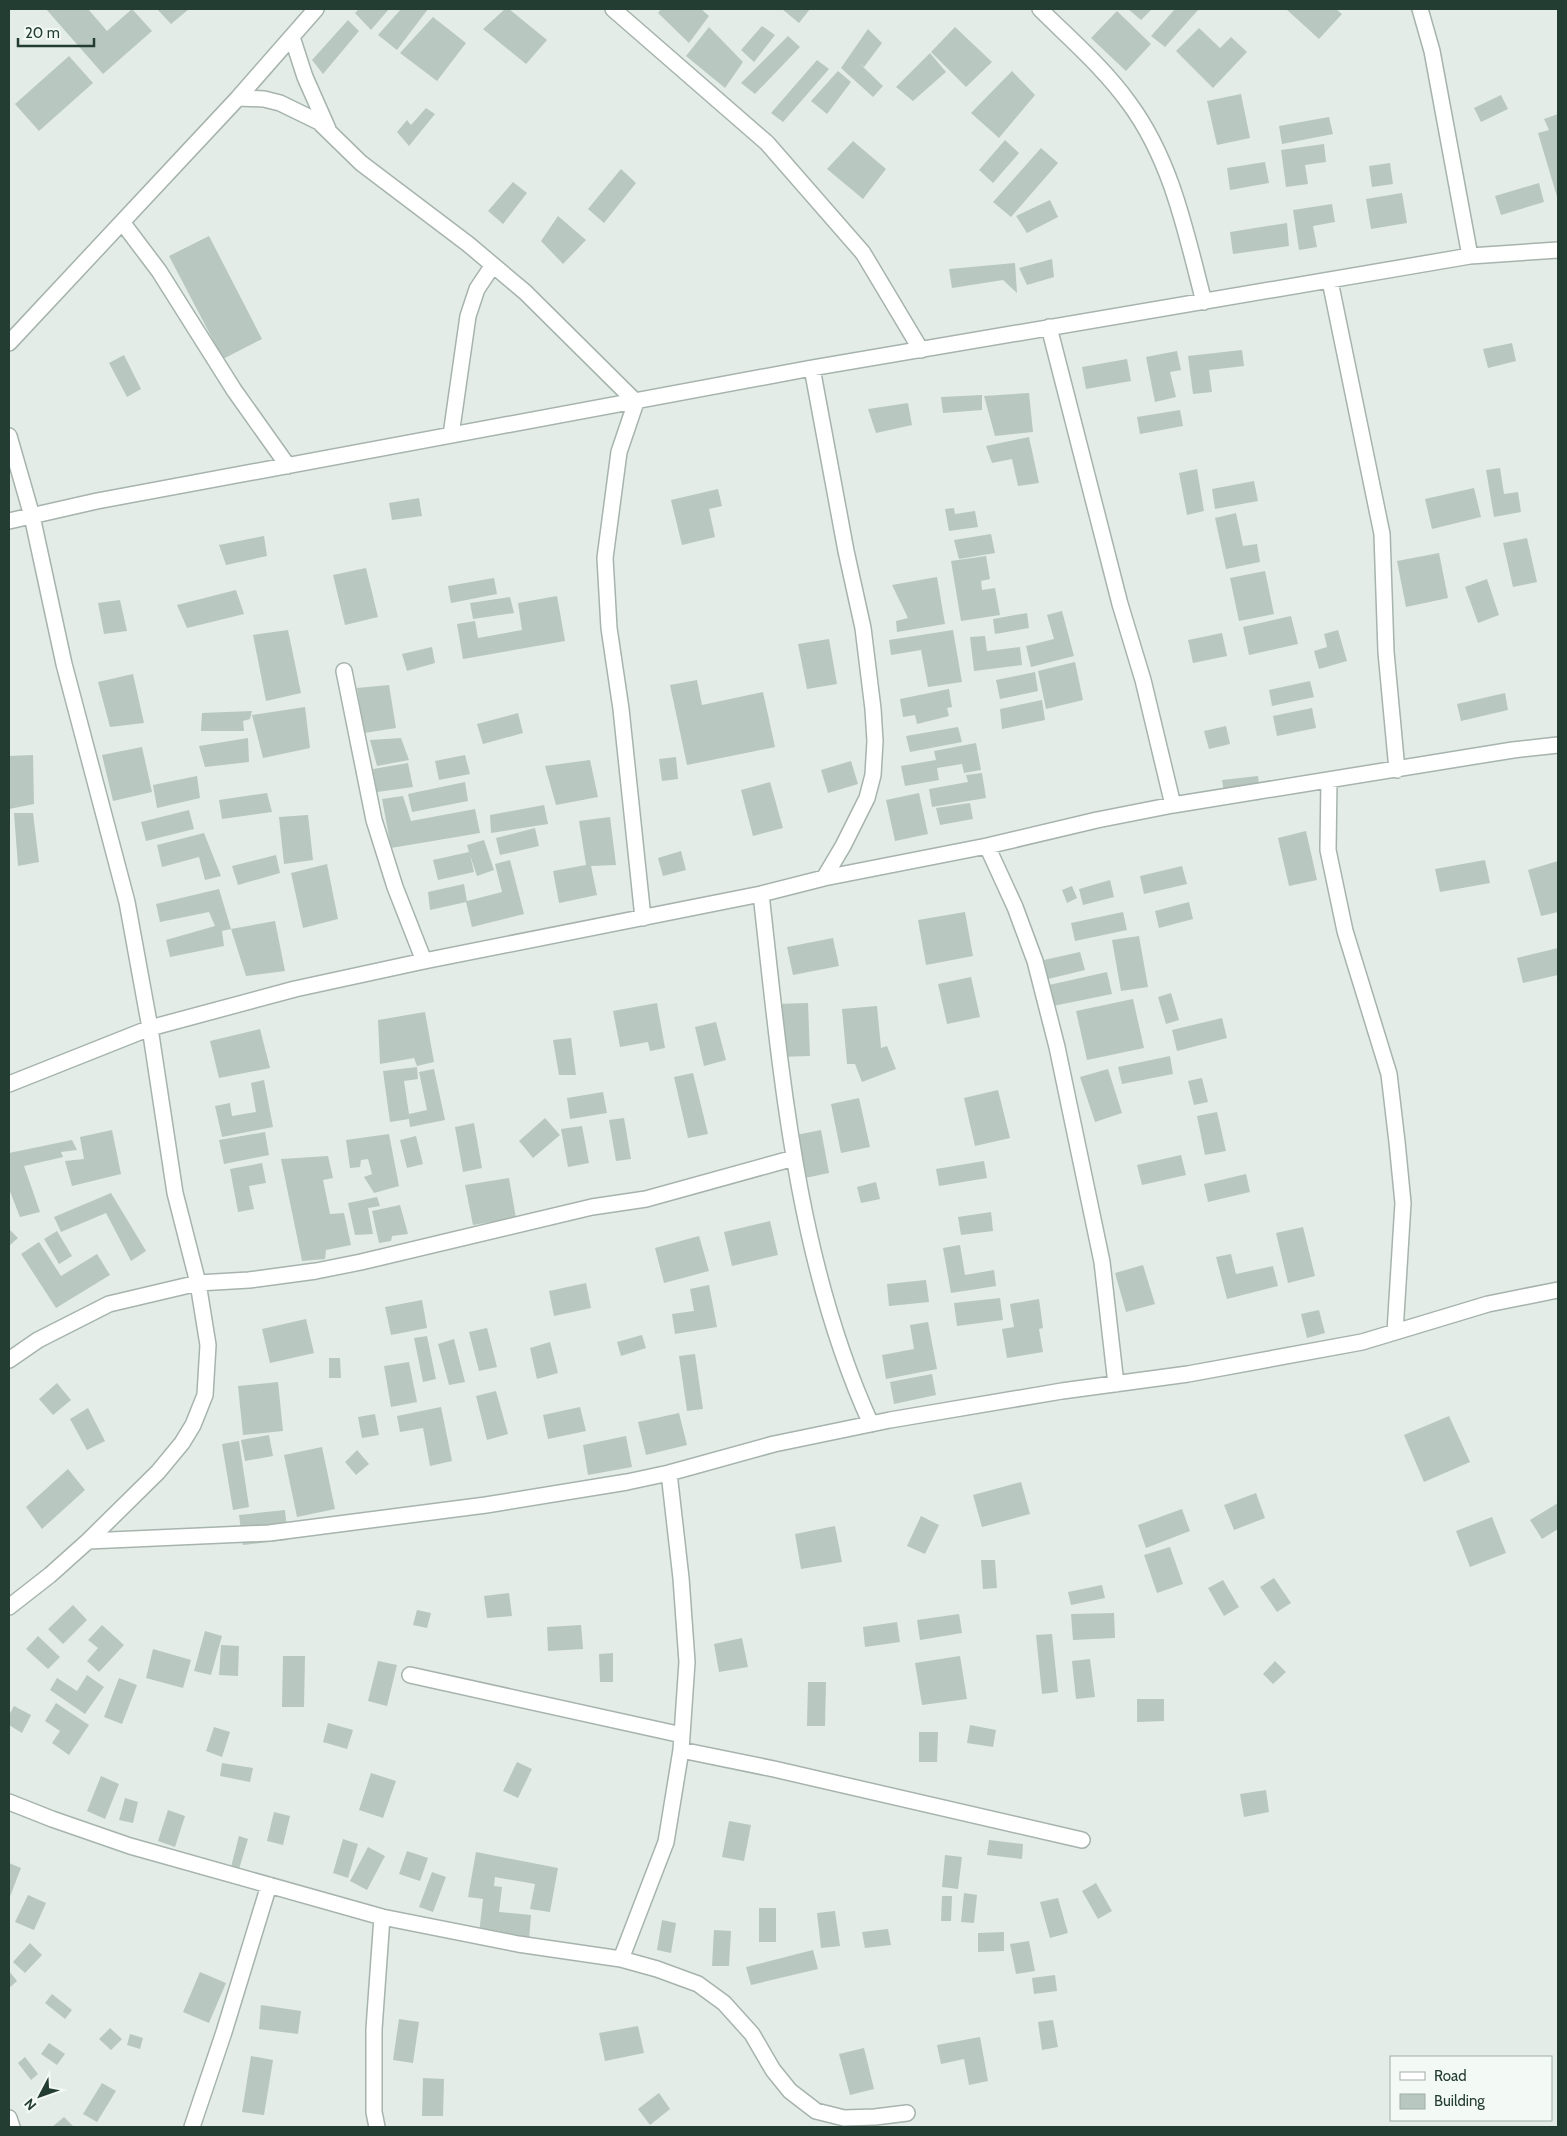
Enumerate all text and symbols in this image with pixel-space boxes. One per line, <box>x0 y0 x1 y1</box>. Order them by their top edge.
scale bar <box>18 15 94 47</box>
text: 20 m <box>25 24 60 42</box>
legend <box>1390 2056 1552 2121</box>
text: Road <box>1434 2067 1467 2085</box>
north arrow <box>15 2071 65 2121</box>
text: Building <box>1434 2092 1485 2110</box>
text: N <box>20 2095 40 2114</box>

